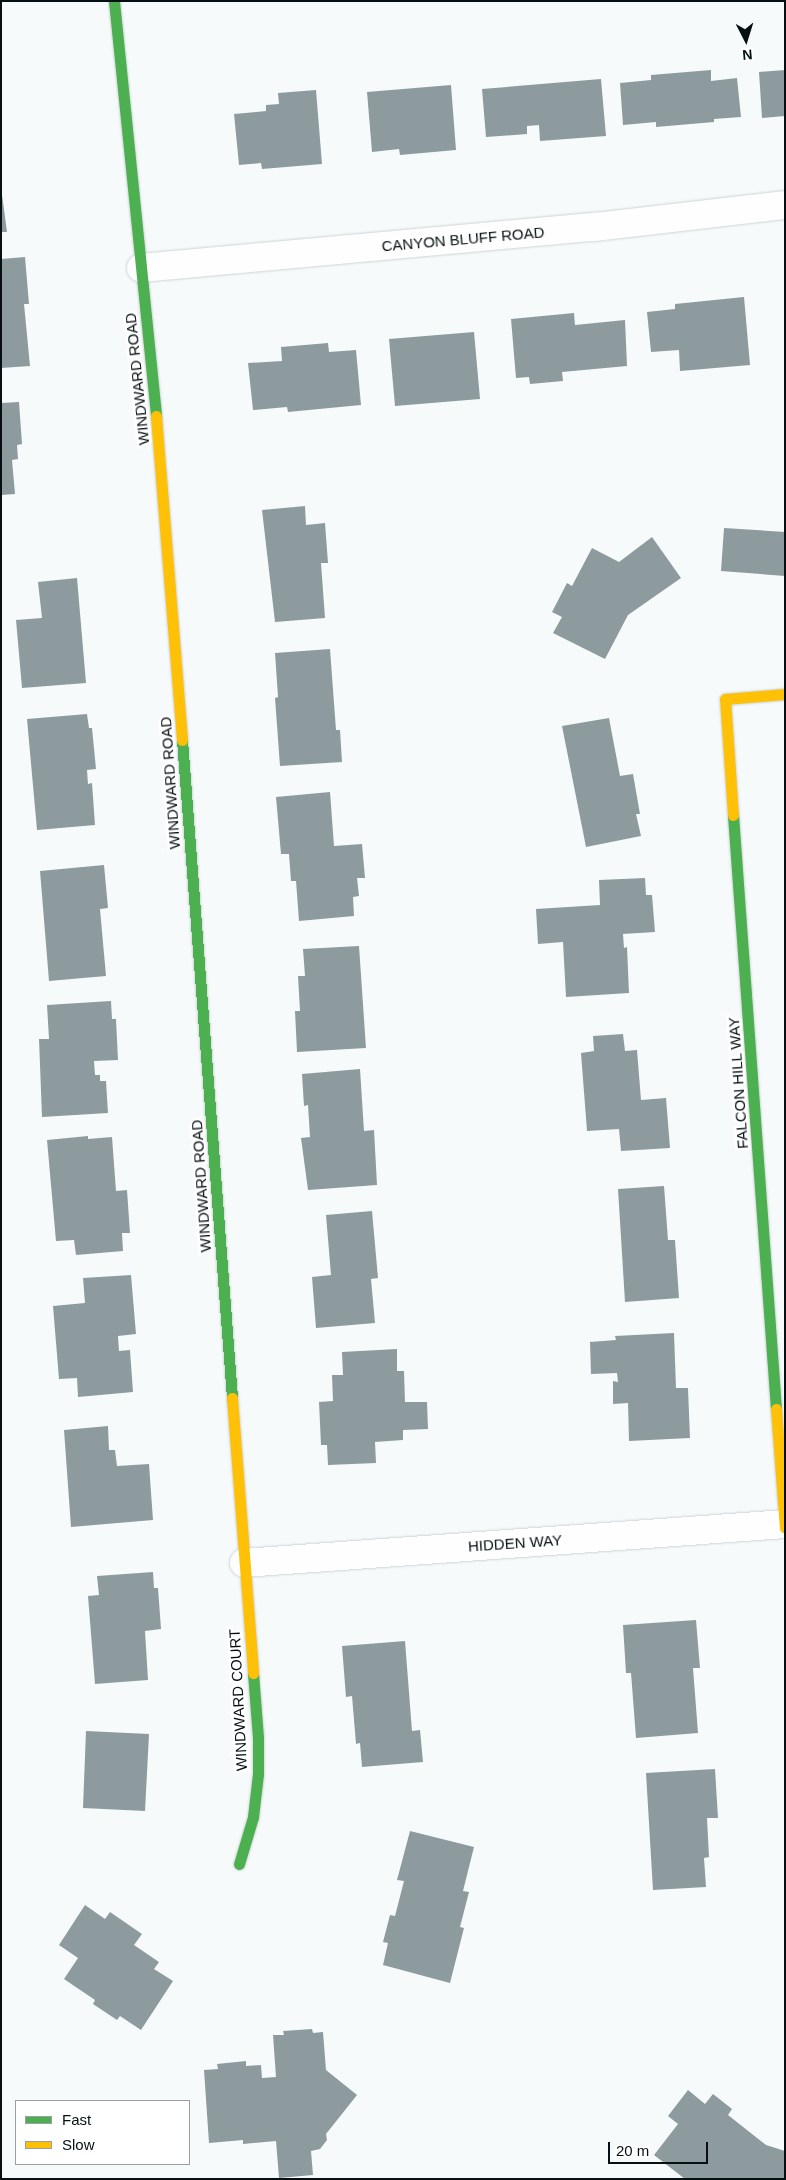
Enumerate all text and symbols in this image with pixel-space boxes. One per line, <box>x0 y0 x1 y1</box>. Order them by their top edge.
north arrow <box>721 15 771 65</box>
text: N <box>742 47 753 63</box>
street label: CANYON BLUFF ROAD <box>381 223 545 255</box>
street label: WINDWARD ROAD <box>121 312 153 446</box>
street label: WINDWARD ROAD <box>156 716 184 850</box>
street label: FALCON HILL WAY <box>724 1016 752 1150</box>
street label: WINDWARD ROAD <box>187 1119 215 1253</box>
street label: HIDDEN WAY <box>467 1531 563 1555</box>
street label: WINDWARD COURT <box>225 1628 251 1772</box>
legend <box>15 2100 190 2165</box>
text: Fast <box>62 2111 91 2128</box>
scale bar <box>611 2132 711 2164</box>
text: Slow <box>62 2136 95 2153</box>
text: 20 m <box>616 2142 649 2159</box>

